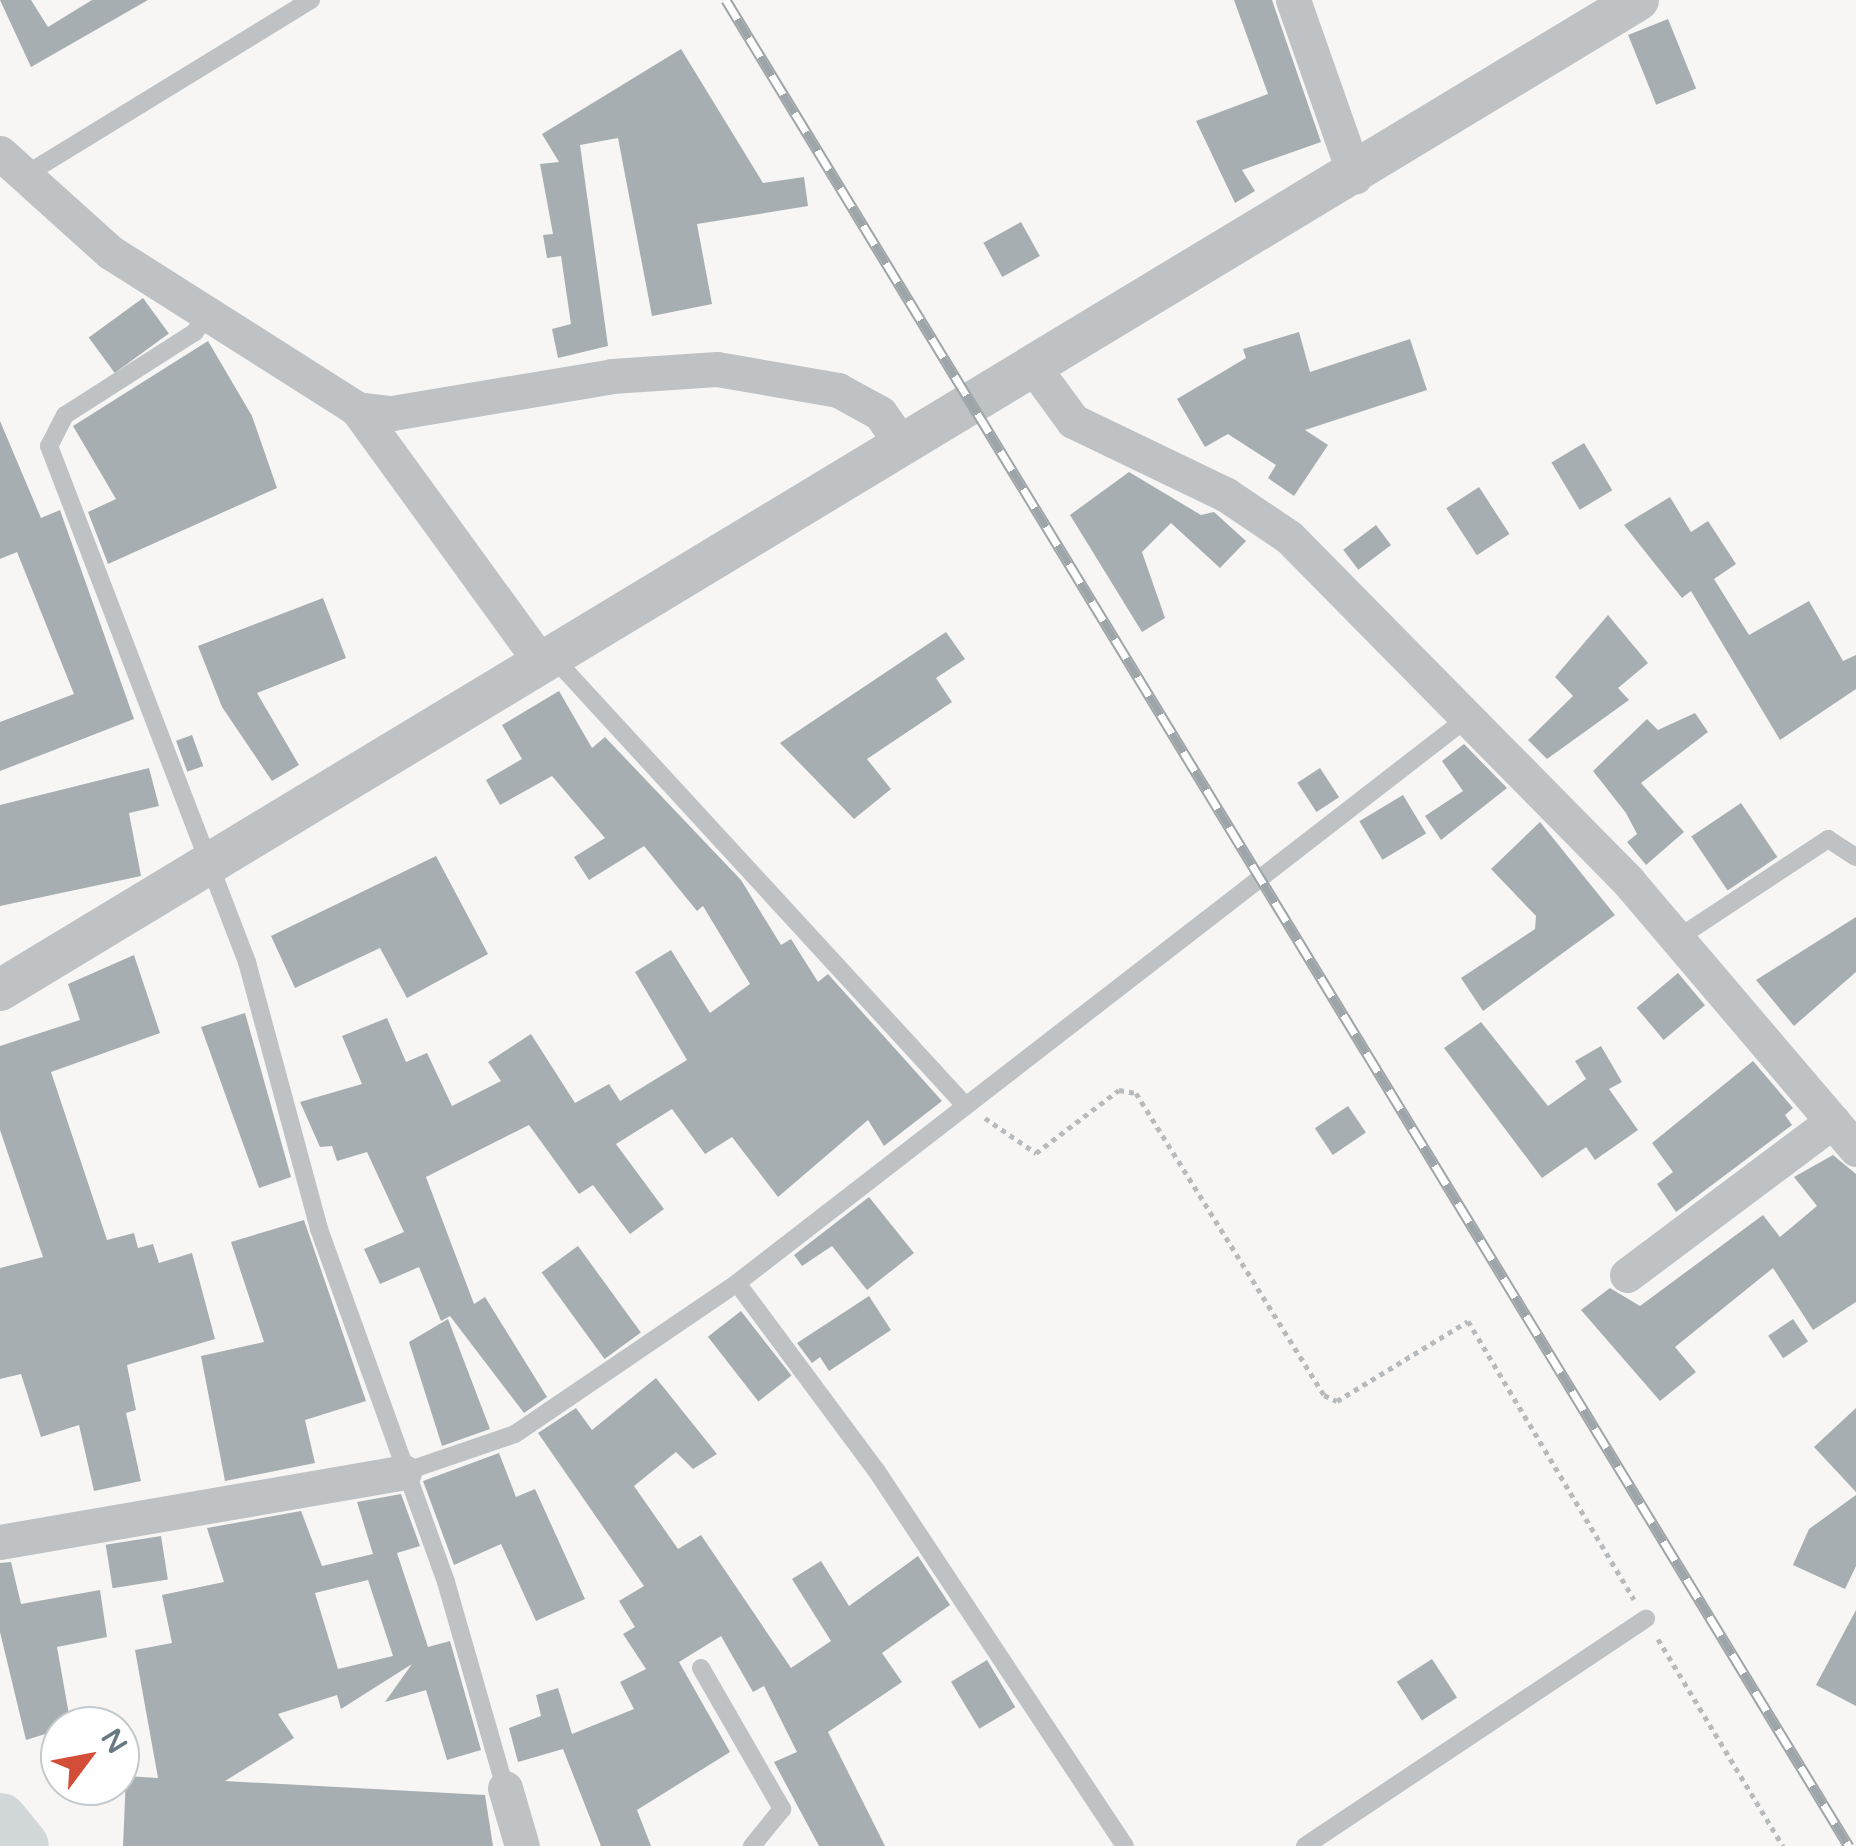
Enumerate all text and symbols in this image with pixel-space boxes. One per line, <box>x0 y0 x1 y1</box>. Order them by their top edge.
north arrow <box>40 1706 140 1806</box>
text: N <box>93 1723 134 1760</box>

